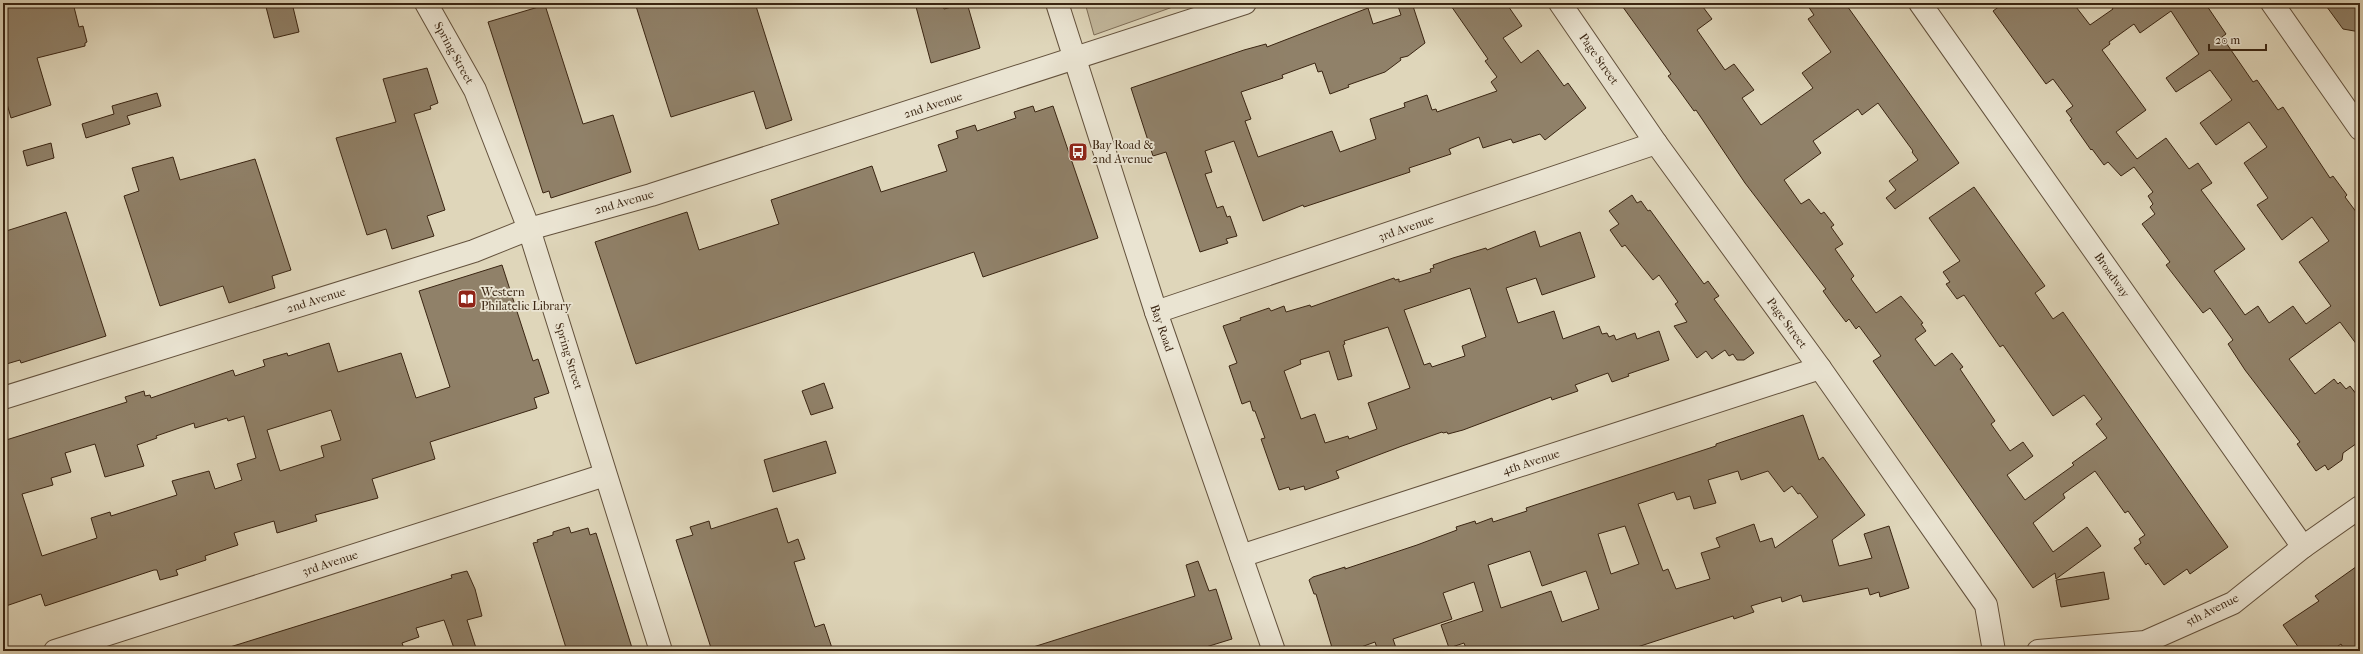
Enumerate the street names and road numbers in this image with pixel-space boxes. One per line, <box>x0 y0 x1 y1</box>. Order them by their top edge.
street label: Spring Street <box>431 19 477 87</box>
street label: Page Street <box>1576 31 1622 88</box>
street label: 2nd Avenue <box>902 89 964 121</box>
street label: 2nd Avenue <box>593 187 655 217</box>
street label: 3rd Avenue <box>1376 212 1436 244</box>
street label: Broadway <box>2092 250 2133 301</box>
street label: 2nd Avenue <box>285 284 347 316</box>
street label: Page Street <box>1764 295 1810 352</box>
street label: Bay Road <box>1147 303 1177 354</box>
street label: Spring Street <box>552 321 586 392</box>
street label: 4th Avenue <box>1501 446 1561 478</box>
street label: 3rd Avenue <box>300 547 360 579</box>
street label: 5th Avenue <box>2183 591 2241 629</box>

